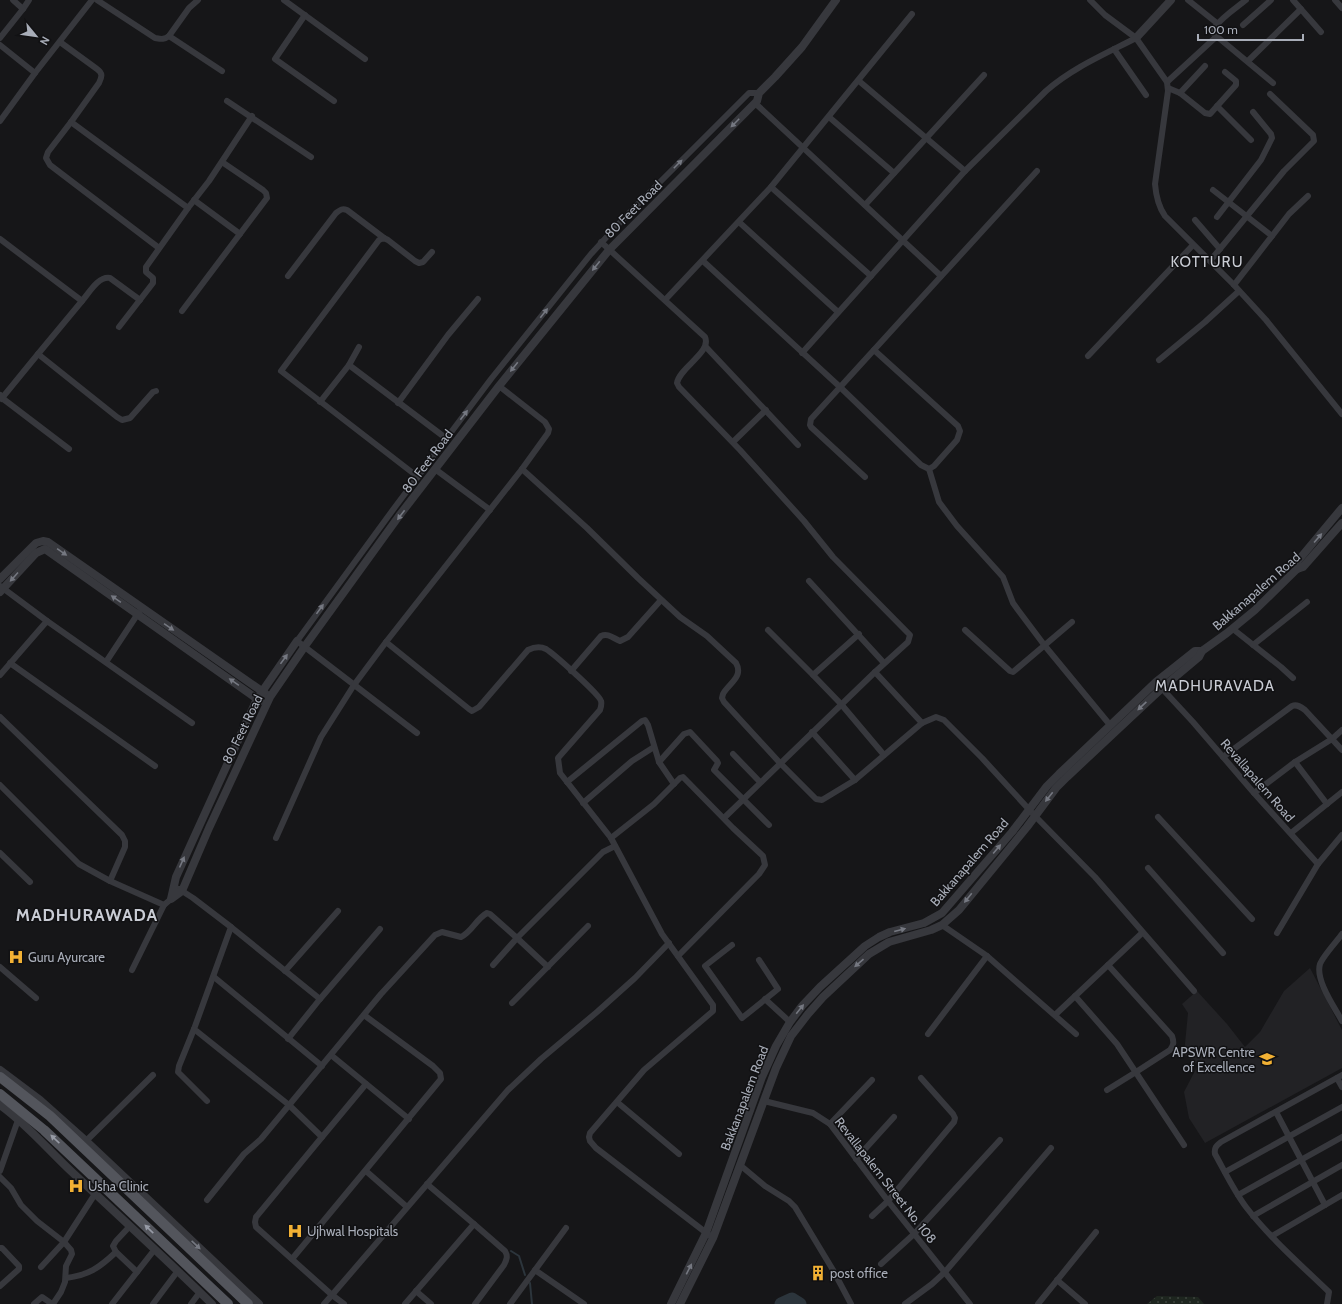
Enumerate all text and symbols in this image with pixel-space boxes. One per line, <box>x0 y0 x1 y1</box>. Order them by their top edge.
north arrow <box>16 16 56 56</box>
scale bar <box>1198 16 1303 42</box>
text: 100 m <box>1204 22 1238 37</box>
text: N <box>37 34 53 48</box>
one-way arrow <box>730 118 740 128</box>
one-way arrow <box>673 159 683 169</box>
street label: 80 Feet Road <box>601 177 665 241</box>
district label: KOTTURU <box>1170 253 1244 271</box>
one-way arrow <box>591 261 600 272</box>
one-way arrow <box>540 307 549 318</box>
one-way arrow <box>510 362 519 373</box>
one-way arrow <box>460 410 468 421</box>
street label: 80 Feet Road <box>398 426 456 496</box>
one-way arrow <box>396 509 405 520</box>
one-way arrow <box>1313 533 1322 544</box>
one-way arrow <box>57 548 67 556</box>
street label: Bakkanapalem Road <box>1209 549 1303 633</box>
one-way arrow <box>9 572 18 582</box>
one-way arrow <box>111 595 121 603</box>
one-way arrow <box>316 604 324 615</box>
one-way arrow <box>163 623 174 631</box>
one-way arrow <box>280 654 288 665</box>
district label: MADHURAVADA <box>1155 677 1275 695</box>
one-way arrow <box>228 678 239 686</box>
street label: 80 Feet Road <box>218 692 266 766</box>
one-way arrow <box>1138 701 1147 710</box>
street label: Revallapalem Road <box>1218 735 1298 825</box>
one-way arrow <box>1045 791 1054 802</box>
street label: Bakkanapalem Road <box>927 815 1011 909</box>
one-way arrow <box>992 844 1001 854</box>
one-way arrow <box>179 857 185 868</box>
one-way arrow <box>964 893 973 904</box>
district label: MADHURAWADA <box>16 905 158 925</box>
one-way arrow <box>894 926 906 932</box>
hospital icon: Guru Ayurcare <box>7 948 25 966</box>
place label: Guru Ayurcare <box>28 949 105 965</box>
one-way arrow <box>855 958 864 967</box>
one-way arrow <box>796 1004 804 1015</box>
street label: Bakkanapalem Road <box>717 1043 771 1153</box>
place label: APSWR Centre of Excellence <box>1172 1044 1255 1075</box>
school or university icon: APSWR Centre of Excellence <box>1258 1050 1276 1068</box>
street label: Revallapalem Street No. 108 <box>832 1114 940 1246</box>
one-way arrow <box>50 1135 60 1144</box>
hospital icon: Usha Clinic <box>67 1177 85 1195</box>
place label: Usha Clinic <box>88 1178 149 1194</box>
hospital icon: Ujhwal Hospitals <box>286 1222 304 1240</box>
place label: Ujhwal Hospitals <box>307 1223 399 1240</box>
one-way arrow <box>144 1224 154 1234</box>
one-way arrow <box>191 1240 201 1249</box>
one-way arrow <box>686 1264 692 1275</box>
building icon: post office <box>809 1264 827 1282</box>
place label: post office <box>830 1265 888 1281</box>

